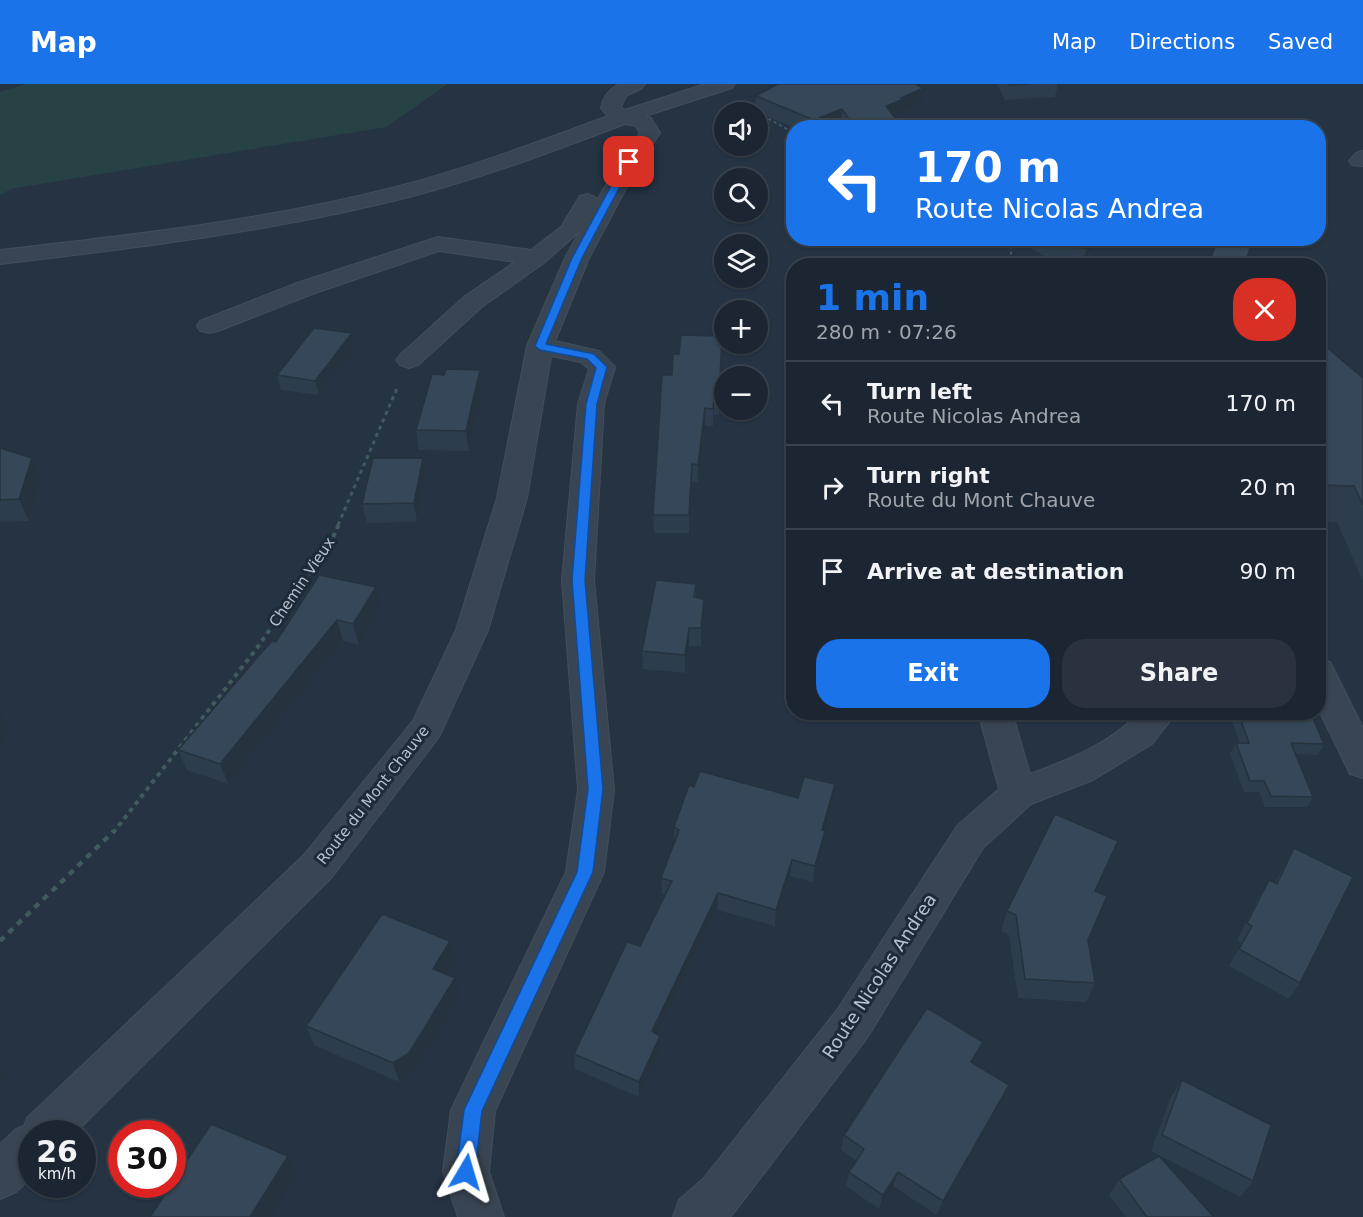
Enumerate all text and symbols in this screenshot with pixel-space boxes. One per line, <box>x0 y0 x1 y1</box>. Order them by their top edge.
text: Map <box>30 26 97 59</box>
text: Map <box>1052 30 1096 54</box>
text: Directions <box>1129 30 1235 54</box>
text: Saved <box>1268 30 1333 54</box>
map controls <box>714 102 768 420</box>
button: sound <box>714 102 768 156</box>
pin <box>603 136 654 187</box>
text: 170 m <box>915 143 1061 192</box>
icon: left <box>816 144 894 222</box>
icon: arrive <box>612 145 645 178</box>
button: search <box>714 168 768 222</box>
text: Route Nicolas Andrea <box>915 193 1204 224</box>
button: layers <box>714 234 768 288</box>
text: 1 min <box>816 277 929 318</box>
button: close <box>1233 278 1296 341</box>
button: + <box>714 300 768 354</box>
text: 280 m · 07:26 <box>816 320 957 344</box>
button: − <box>714 366 768 420</box>
text: Turn left <box>867 379 972 404</box>
icon: left <box>816 387 849 420</box>
text: 170 m <box>1226 391 1296 416</box>
text: Route Nicolas Andrea <box>867 404 1081 428</box>
text: Turn right <box>867 463 990 488</box>
icon: right <box>816 471 849 504</box>
text: 20 m <box>1240 475 1296 500</box>
text: Route du Mont Chauve <box>867 488 1095 512</box>
street label: Chemin Vieux <box>265 534 339 630</box>
icon: arrive <box>816 555 849 588</box>
text: Arrive at destination <box>867 559 1124 584</box>
text: 90 m <box>1240 559 1296 584</box>
button: Exit <box>816 639 1050 708</box>
button: Share <box>1062 639 1296 708</box>
street label: Route du Mont Chauve <box>313 722 433 868</box>
street label: Route Nicolas Andrea <box>818 889 940 1063</box>
speed limit sign: 30 <box>108 1120 186 1198</box>
text: 26 <box>36 1134 78 1169</box>
position arrow <box>434 1140 498 1204</box>
text: km/h <box>38 1165 76 1183</box>

